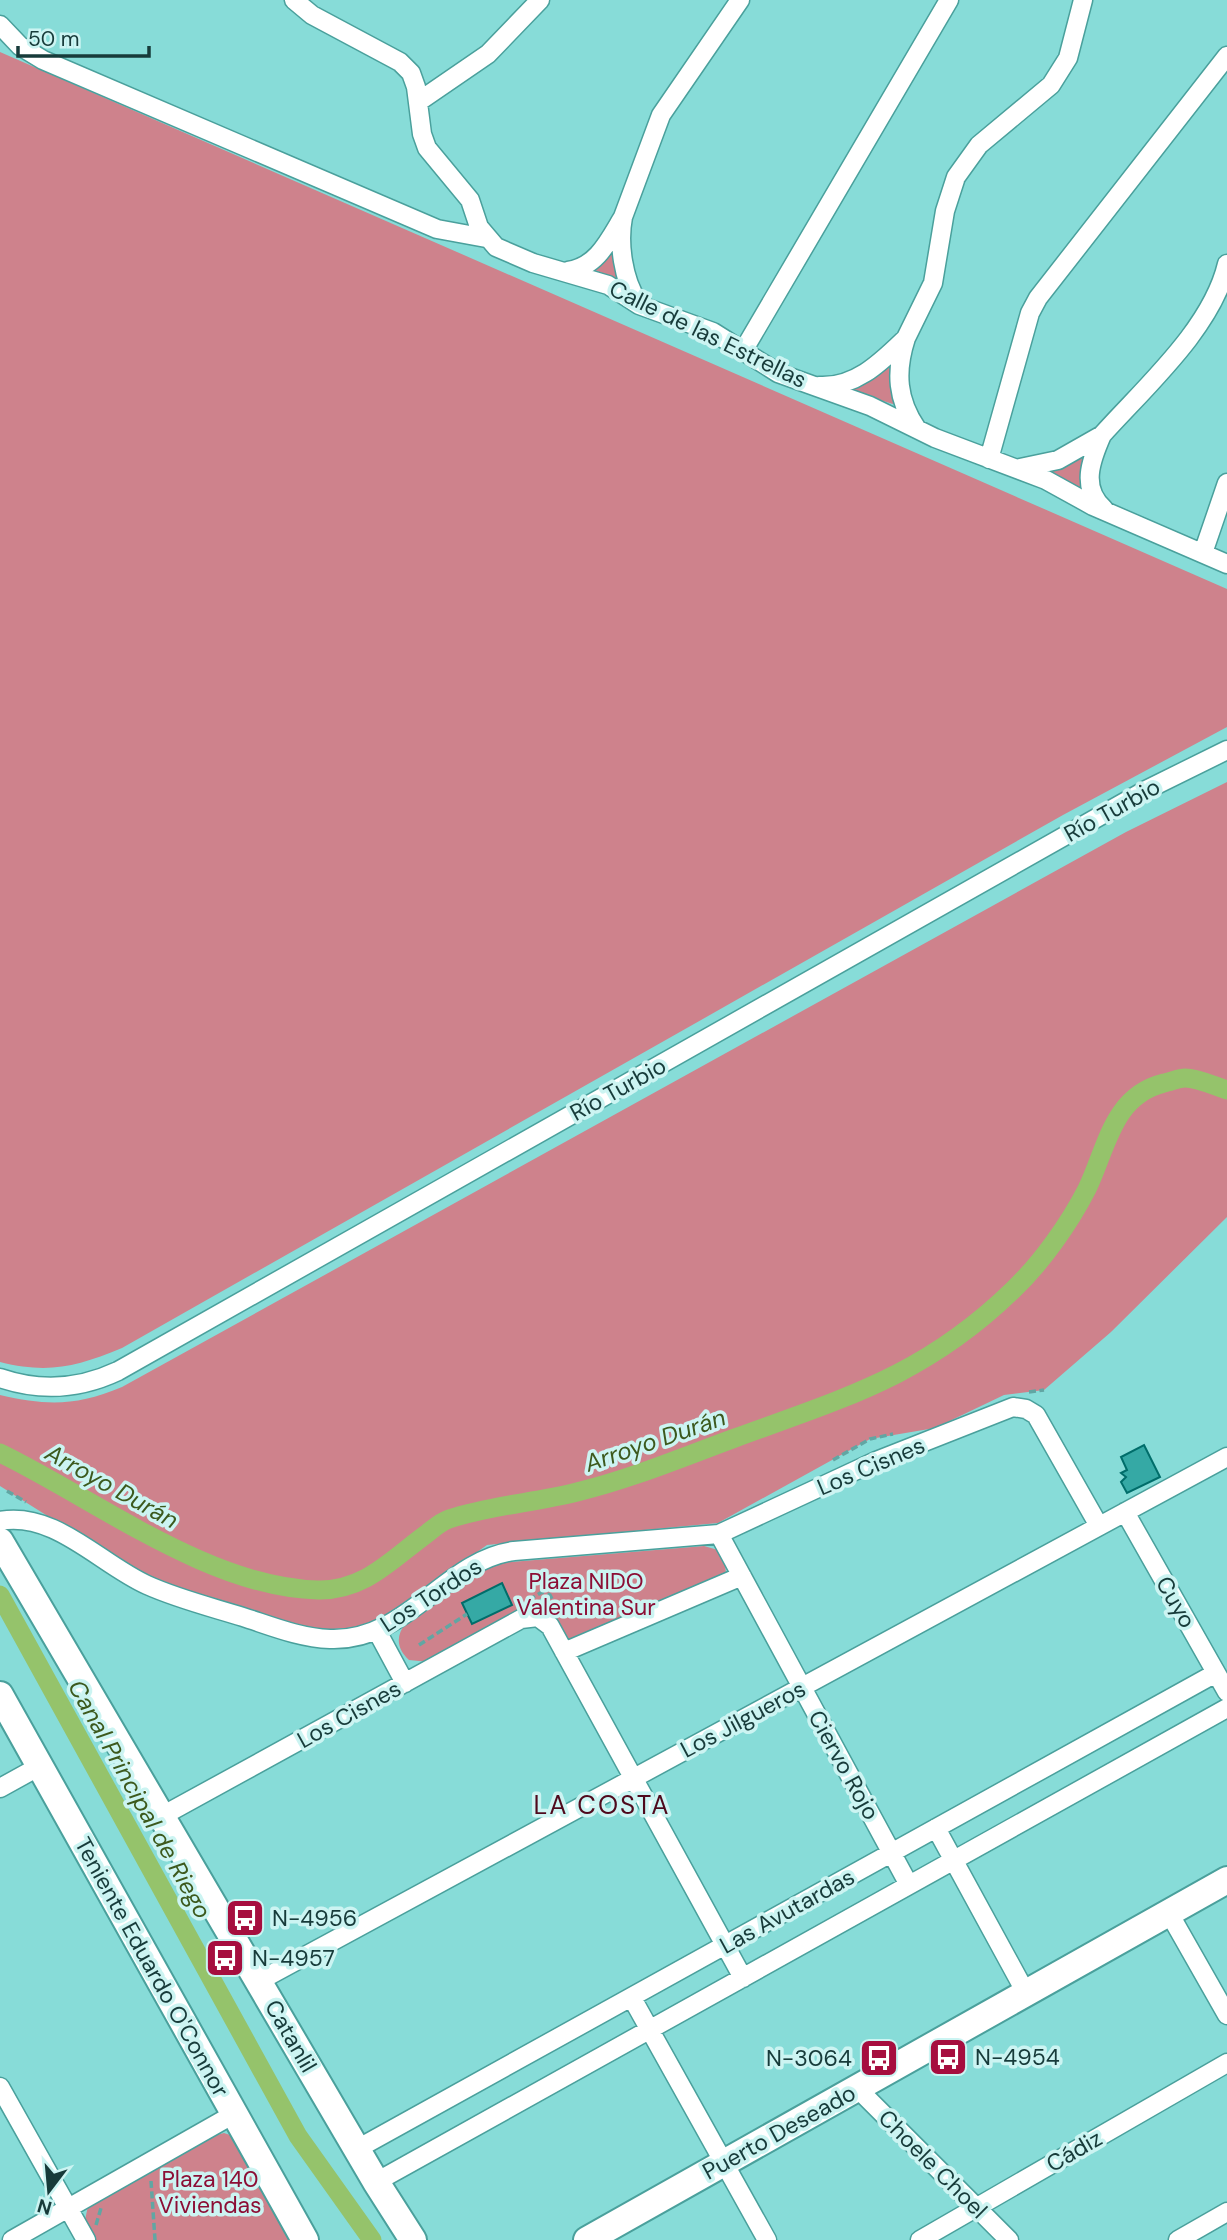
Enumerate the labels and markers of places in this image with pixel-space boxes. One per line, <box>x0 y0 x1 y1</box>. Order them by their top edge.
bus stop icon: N-4956 <box>224 1897 266 1939</box>
place label: N-4956 <box>272 1903 357 1933</box>
bus stop icon: N-4957 <box>204 1937 246 1979</box>
place label: N-4957 <box>252 1943 335 1973</box>
bus stop icon: N-4954 <box>927 2036 969 2078</box>
bus stop icon: N-3064 <box>858 2037 900 2079</box>
place label: N-4954 <box>975 2042 1060 2072</box>
place label: N-3064 <box>766 2043 852 2073</box>

